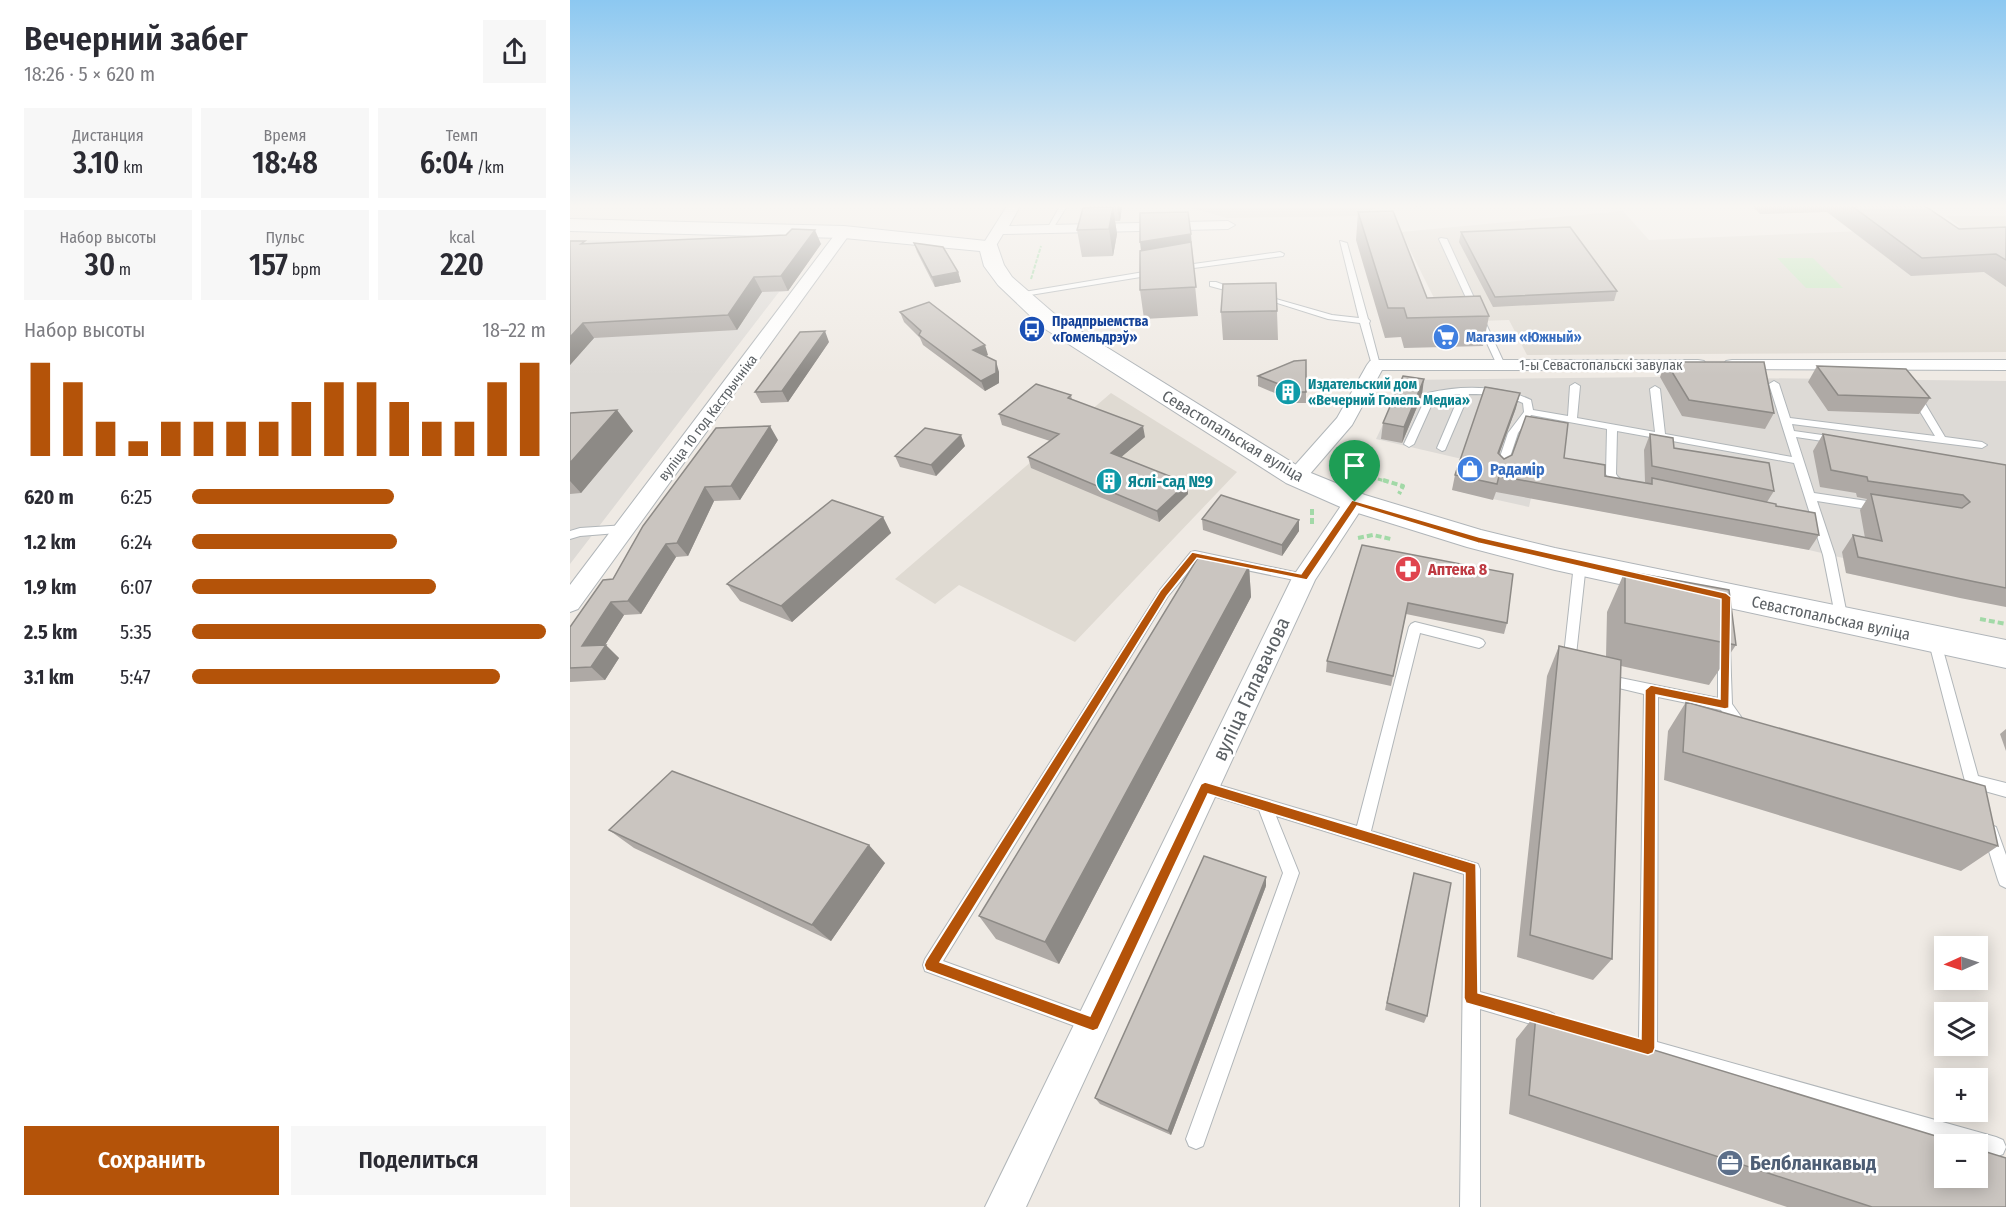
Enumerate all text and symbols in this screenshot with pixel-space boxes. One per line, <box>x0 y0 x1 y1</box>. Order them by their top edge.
text: Вечерний забег <box>24 19 248 59</box>
button: share <box>483 20 546 83</box>
text: 18:26 · 5 × 620 m <box>24 62 155 86</box>
text: Дистанция <box>72 126 144 145</box>
text: Время <box>264 126 306 145</box>
text: Темп <box>446 126 478 145</box>
text: 3.10 <box>73 145 119 181</box>
text: 18:48 <box>252 145 318 181</box>
text: 6:04 <box>420 145 473 181</box>
text: km <box>119 158 143 177</box>
text: /km <box>473 158 504 177</box>
text: Набор высоты <box>60 228 156 247</box>
text: Пульс <box>265 228 305 247</box>
text: kcal <box>449 228 475 247</box>
text: 30 <box>85 247 115 283</box>
text: 157 <box>249 247 288 283</box>
text: 220 <box>440 247 484 283</box>
text: m <box>115 260 131 279</box>
text: bpm <box>288 260 321 279</box>
place label: Прадпрыемства «Гомельдрэў» <box>1052 313 1148 346</box>
bus stop icon: Прадпрыемства «Гомельдрэў» <box>1017 314 1047 344</box>
text: Набор высоты <box>24 318 145 342</box>
text: 18–22 m <box>482 318 546 342</box>
supermarket icon: Магазин «Южный» <box>1431 322 1461 352</box>
place label: Магазин «Южный» <box>1466 329 1582 346</box>
street label: вуліца 10 год Кастрычніка <box>655 351 761 484</box>
street label: 1-ы Севастопальскі завулак <box>1519 357 1683 374</box>
place label: Издательский дом «Вечерний Гомель Медиа» <box>1308 376 1470 409</box>
building icon: Издательский дом «Вечерний Гомель Медиа» <box>1273 377 1303 407</box>
street label: Севастопальская вуліца <box>1159 386 1307 486</box>
pin <box>1329 440 1380 502</box>
icon: arrive <box>1338 449 1371 482</box>
shop icon: Радамір <box>1455 454 1485 484</box>
place label: Радамір <box>1490 460 1545 479</box>
building icon: Яслі-сад №9 <box>1094 466 1124 496</box>
place label: Яслі-сад №9 <box>1128 472 1213 491</box>
text: 620 m <box>24 485 74 509</box>
text: 6:25 <box>120 485 152 509</box>
text: 1.2 km <box>24 530 76 554</box>
text: 6:24 <box>120 530 152 554</box>
pharmacy icon: Аптека 8 <box>1393 554 1423 584</box>
place label: Аптека 8 <box>1427 560 1488 579</box>
text: 1.9 km <box>24 575 77 599</box>
text: 6:07 <box>120 575 152 599</box>
street label: Севастопальская вуліца <box>1750 592 1912 644</box>
street label: вуліца Галавачова <box>1207 613 1295 765</box>
text: 2.5 km <box>24 620 77 644</box>
text: 5:35 <box>120 620 152 644</box>
text: 3.1 km <box>24 665 74 689</box>
text: 5:47 <box>120 665 151 689</box>
north arrow <box>1934 936 1988 990</box>
map controls <box>1934 936 1988 1188</box>
button: layers <box>1934 1002 1988 1056</box>
button: + <box>1934 1068 1988 1122</box>
button: Сохранить <box>24 1126 279 1195</box>
button: Поделиться <box>291 1126 546 1195</box>
button: − <box>1934 1134 1988 1188</box>
office icon: Белбланкавыд <box>1715 1148 1745 1178</box>
place label: Белбланкавыд <box>1750 1151 1876 1175</box>

